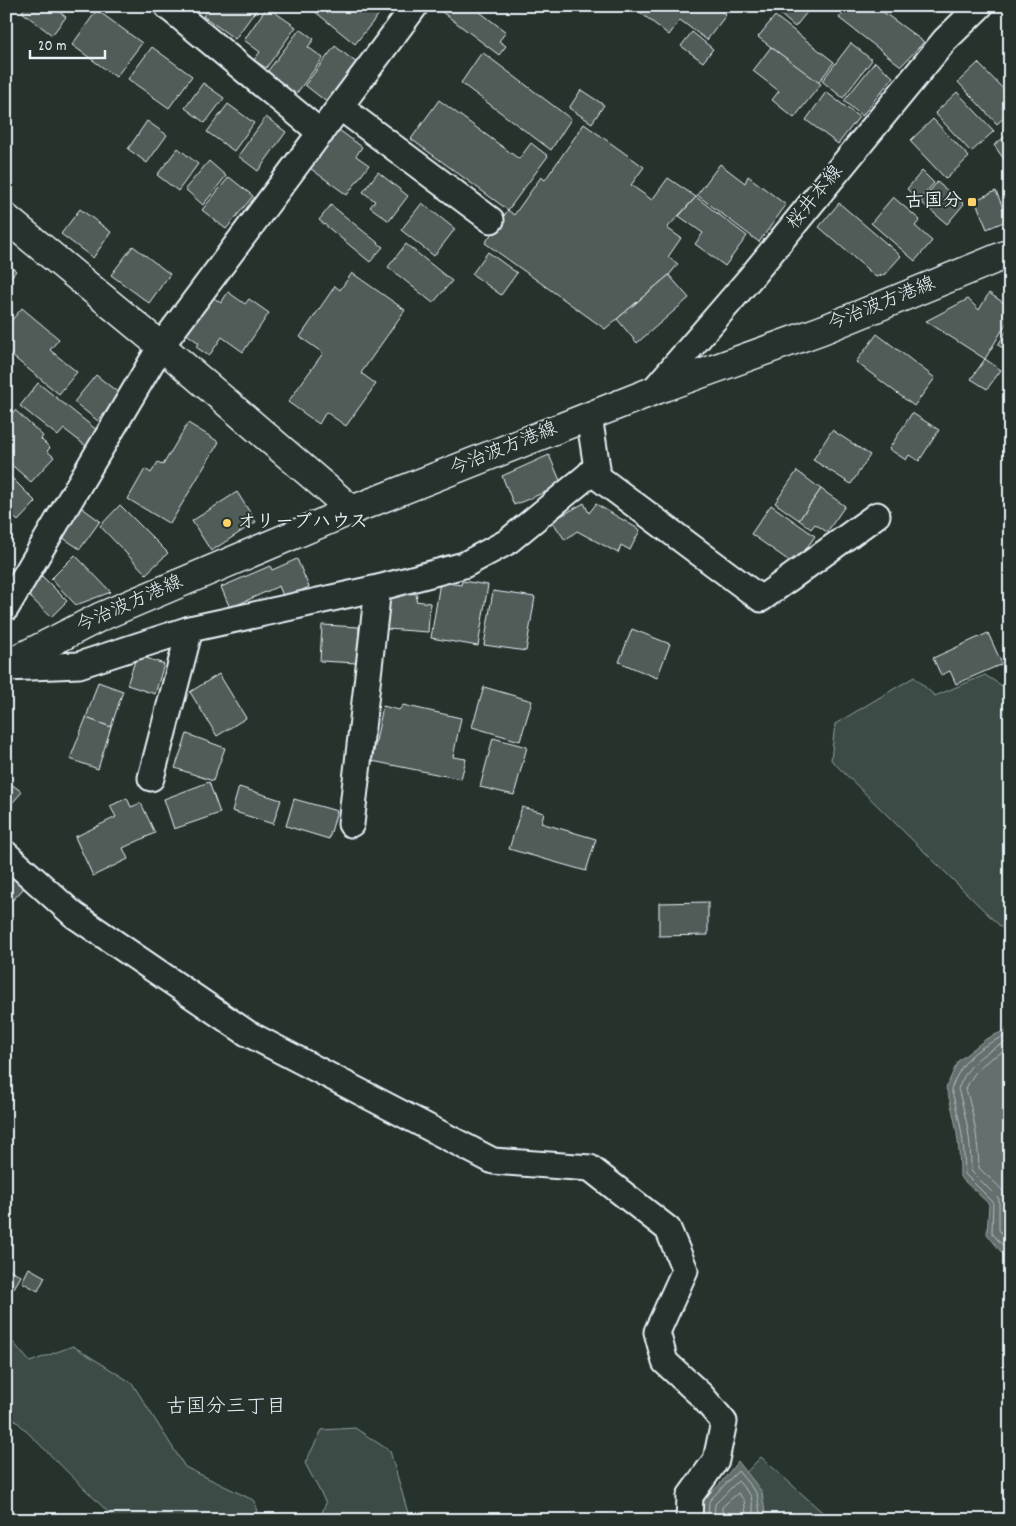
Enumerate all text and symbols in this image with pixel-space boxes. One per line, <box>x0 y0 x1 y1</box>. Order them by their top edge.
scale bar <box>30 28 105 60</box>
text: 20 m <box>38 36 66 58</box>
street label: 桜井本線 <box>782 160 850 236</box>
place label: 古国分 <box>905 189 962 216</box>
marker: 古国分 <box>966 196 978 208</box>
street label: 今治波方港線 <box>824 271 940 339</box>
street label: 今治波方港線 <box>446 416 562 484</box>
place label: オリーブハウス <box>237 510 368 537</box>
marker: オリーブハウス <box>221 517 233 529</box>
street label: 今治波方港線 <box>72 569 188 641</box>
district label: 古国分三丁目 <box>166 1394 286 1422</box>

